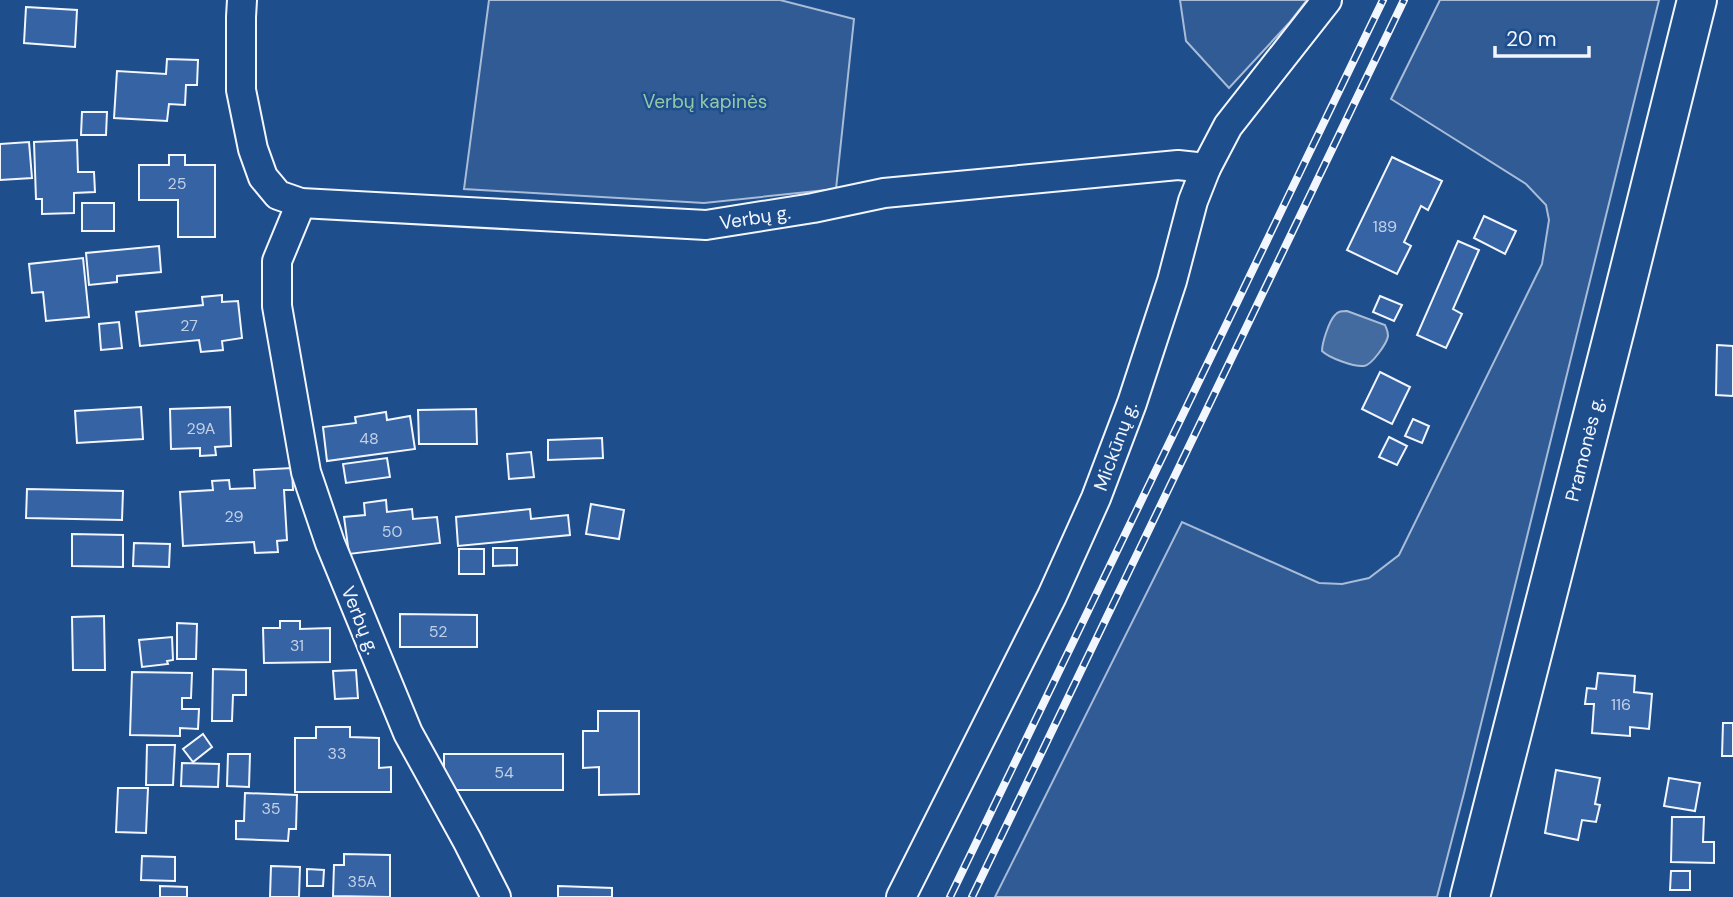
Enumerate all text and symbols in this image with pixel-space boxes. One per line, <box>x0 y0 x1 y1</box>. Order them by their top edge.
scale bar <box>1495 14 1590 58</box>
text: 20 m <box>1506 25 1557 53</box>
park label: Verbų kapinės <box>643 89 767 114</box>
house number: 25 <box>168 173 186 194</box>
street label: Verbų g. <box>718 200 792 235</box>
house number: 189 <box>1373 216 1397 237</box>
house number: 27 <box>180 315 198 336</box>
street label: Pramonės g. <box>1559 394 1610 504</box>
street label: Mickūnų g. <box>1088 398 1143 494</box>
house number: 29A <box>187 418 216 439</box>
house number: 48 <box>359 428 379 449</box>
house number: 29 <box>224 506 244 527</box>
house number: 50 <box>382 521 402 542</box>
street label: Verbų g. <box>336 582 386 658</box>
house number: 52 <box>429 621 447 642</box>
house number: 31 <box>290 635 304 656</box>
house number: 116 <box>1611 694 1631 715</box>
house number: 33 <box>328 743 346 764</box>
house number: 54 <box>494 762 514 783</box>
house number: 35 <box>261 798 281 819</box>
house number: 35A <box>347 871 377 892</box>

